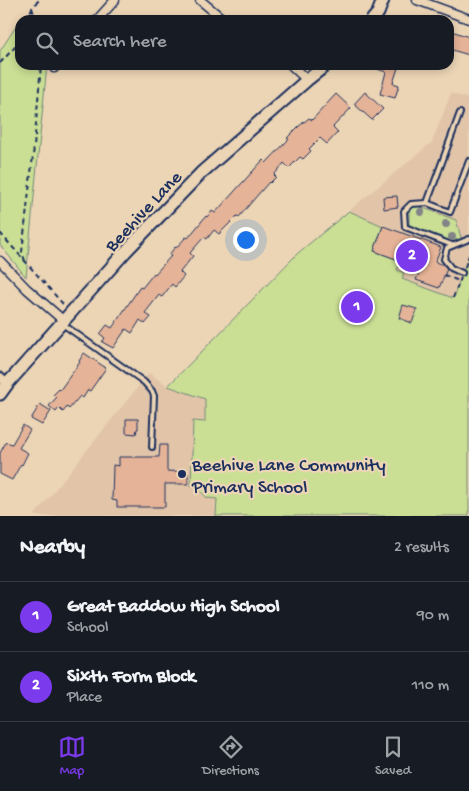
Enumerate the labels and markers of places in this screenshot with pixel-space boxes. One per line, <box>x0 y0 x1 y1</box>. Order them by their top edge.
pin: 2 <box>396 237 428 275</box>
pin: 1 <box>341 288 373 326</box>
place label: Beehive Lane Community Primary School <box>191 455 386 500</box>
marker: Beehive Lane Community Primary School <box>176 468 188 480</box>

